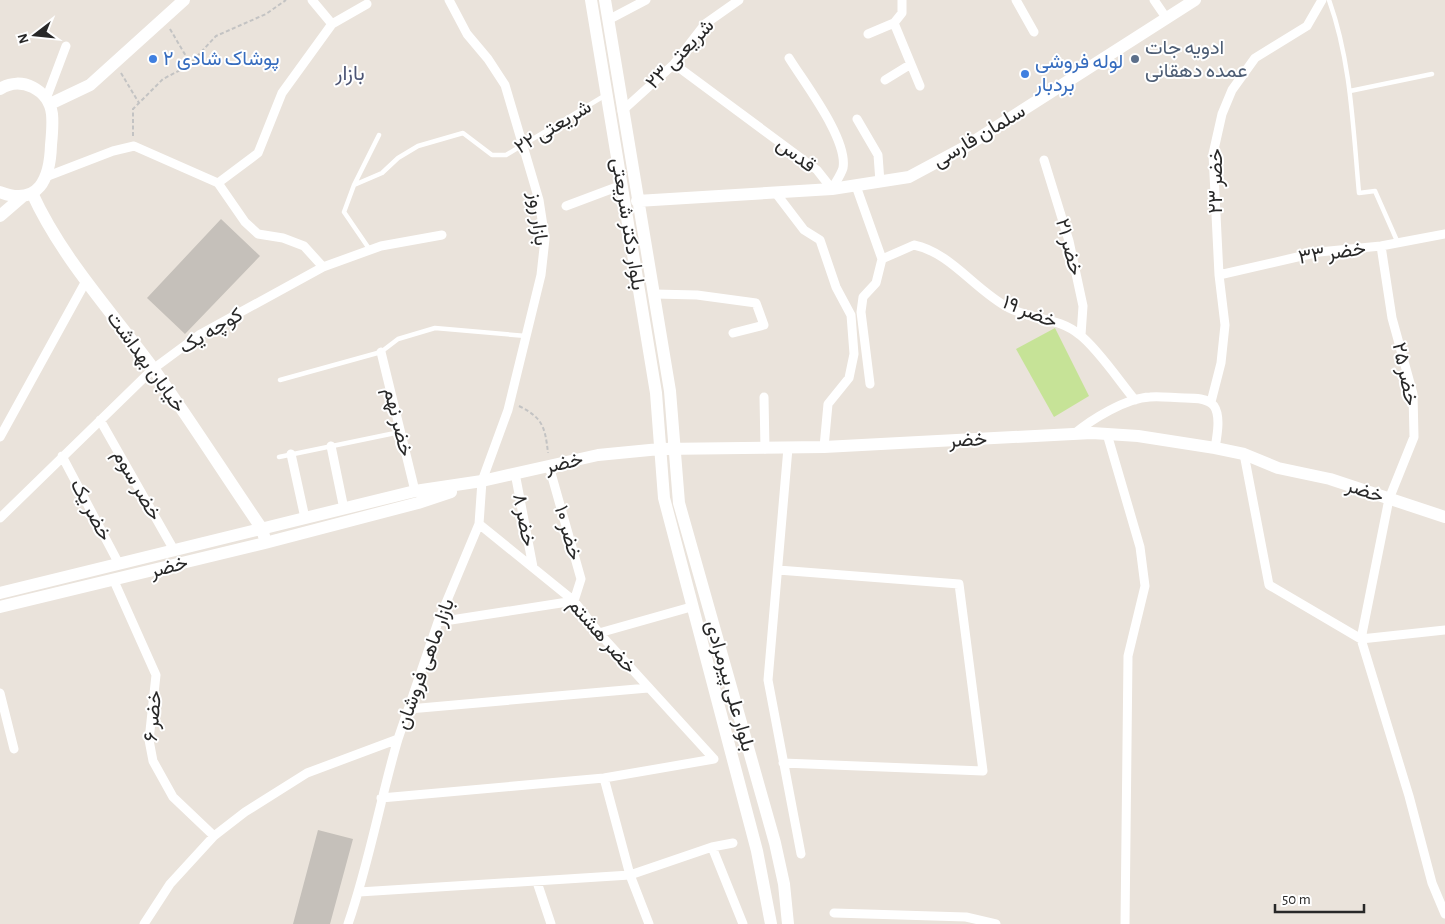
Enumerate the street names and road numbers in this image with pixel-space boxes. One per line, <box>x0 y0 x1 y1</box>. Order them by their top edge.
street label: شریعتی ۲۳ <box>642 15 719 94</box>
street label: شریعتی ۲۲ <box>511 96 596 159</box>
street label: سلمان فارسی <box>929 101 1030 173</box>
street label: قدس <box>772 134 819 177</box>
street label: خضر ۲۳ <box>1206 148 1228 214</box>
street label: بلوار دکتر شریعتی <box>606 156 648 292</box>
street label: بازار روز <box>523 190 551 247</box>
street label: خضر ۲۱ <box>1050 216 1086 278</box>
street label: خضر ۳۳ <box>1297 238 1367 270</box>
street label: خضر ۱۹ <box>999 292 1060 334</box>
street label: کوچه یک <box>176 304 248 360</box>
street label: خیابان بهداشت <box>101 308 189 417</box>
street label: خضر ۲۵ <box>1387 341 1421 408</box>
street label: خضر نهم <box>378 386 416 459</box>
street label: خضر <box>947 429 988 453</box>
street label: خضر سوم <box>107 446 165 525</box>
street label: خضر <box>542 449 585 479</box>
street label: خضر <box>1342 475 1386 509</box>
street label: خضر یک <box>65 476 115 545</box>
street label: خضر ۸ <box>507 492 539 549</box>
street label: خضر ۱۰ <box>549 503 585 563</box>
street label: خضر <box>147 552 191 584</box>
street label: خضر هشتم <box>563 595 640 679</box>
street label: بازار ماهی فروشان <box>392 596 460 733</box>
street label: بلوار علی پیرمرادی <box>699 618 758 755</box>
street label: خضر ۶ <box>141 690 167 743</box>

